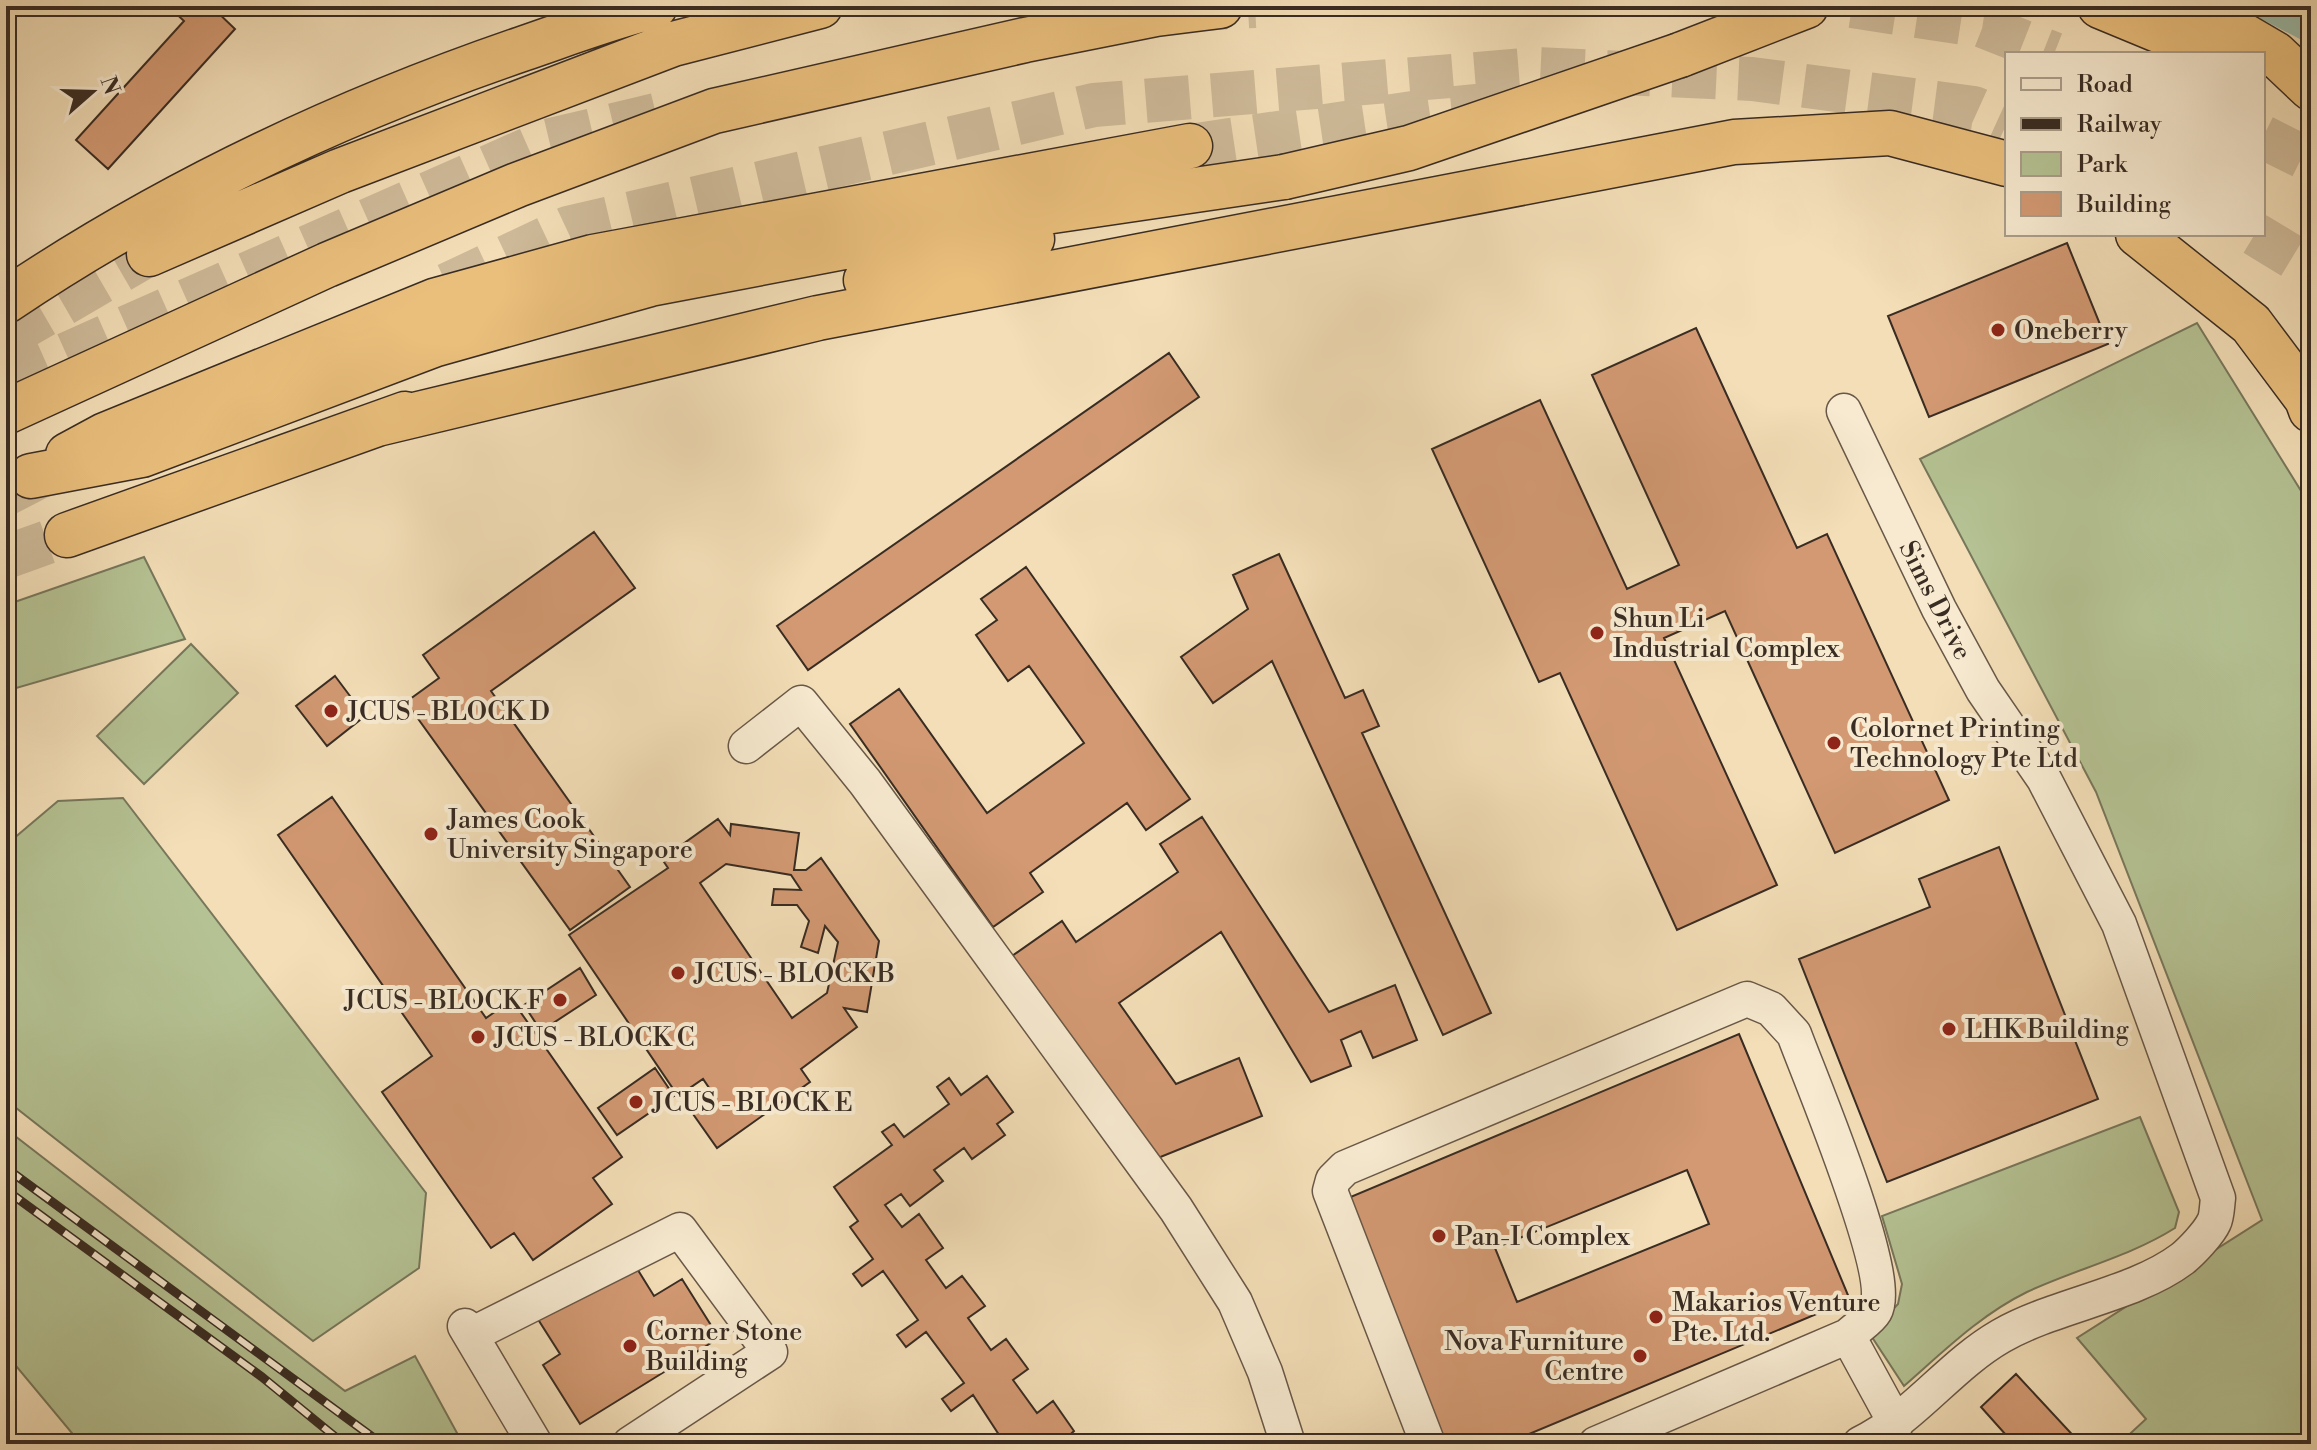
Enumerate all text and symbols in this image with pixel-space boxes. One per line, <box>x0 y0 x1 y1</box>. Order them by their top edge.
north arrow <box>52 52 132 132</box>
legend <box>2005 52 2265 236</box>
text: Road <box>2077 70 2133 100</box>
text: N <box>94 73 125 99</box>
text: Railway <box>2077 110 2162 140</box>
text: Park <box>2077 150 2128 180</box>
text: Building <box>2076 190 2171 220</box>
place label: Oneberry <box>2014 315 2128 347</box>
marker: Oneberry <box>1989 321 2007 339</box>
street label: Sims Drive <box>1892 536 1979 665</box>
place label: Shun Li Industrial Complex <box>1613 603 1840 665</box>
marker: Shun Li Industrial Complex <box>1588 624 1606 642</box>
place label: JCUS - BLOCK D <box>346 696 550 728</box>
marker: JCUS - BLOCK D <box>322 702 340 720</box>
place label: Colornet Printing Technology Pte Ltd <box>1850 713 2078 775</box>
marker: Colornet Printing Technology Pte Ltd <box>1825 734 1843 752</box>
place label: James Cook University Singapore <box>446 804 693 866</box>
marker: James Cook University Singapore <box>422 825 440 843</box>
place label: JCUS - BLOCK B <box>693 958 895 990</box>
marker: JCUS - BLOCK B <box>669 964 687 982</box>
place label: JCUS - BLOCK F <box>343 985 544 1017</box>
marker: JCUS - BLOCK F <box>551 991 569 1009</box>
place label: LHK Building <box>1965 1014 2130 1046</box>
marker: LHK Building <box>1940 1020 1958 1038</box>
place label: JCUS - BLOCK C <box>493 1022 695 1054</box>
marker: JCUS - BLOCK C <box>469 1028 487 1046</box>
place label: JCUS - BLOCK E <box>651 1087 853 1119</box>
marker: JCUS - BLOCK E <box>627 1093 645 1111</box>
place label: Pan-I Complex <box>1455 1221 1630 1253</box>
marker: Pan-I Complex <box>1430 1227 1448 1245</box>
place label: Makarios Venture Pte. Ltd. <box>1672 1287 1881 1349</box>
marker: Makarios Venture Pte. Ltd. <box>1647 1308 1665 1326</box>
place label: Corner Stone Building <box>645 1316 802 1378</box>
place label: Nova Furniture Centre <box>1444 1326 1624 1388</box>
marker: Corner Stone Building <box>621 1337 639 1355</box>
marker: Nova Furniture Centre <box>1631 1347 1649 1365</box>

